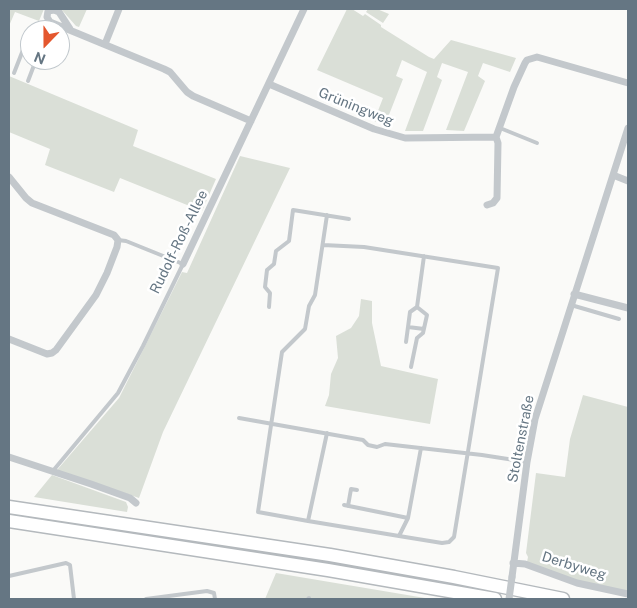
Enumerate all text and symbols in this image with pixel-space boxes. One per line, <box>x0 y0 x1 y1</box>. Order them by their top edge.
north arrow <box>20 20 70 70</box>
text: N <box>32 49 48 67</box>
street label: Grüningweg <box>316 84 396 130</box>
street label: Rudolf-Roß-Allee <box>147 188 211 296</box>
street label: Stoltenstraße <box>504 394 538 484</box>
street label: Derbyweg <box>540 548 608 584</box>

